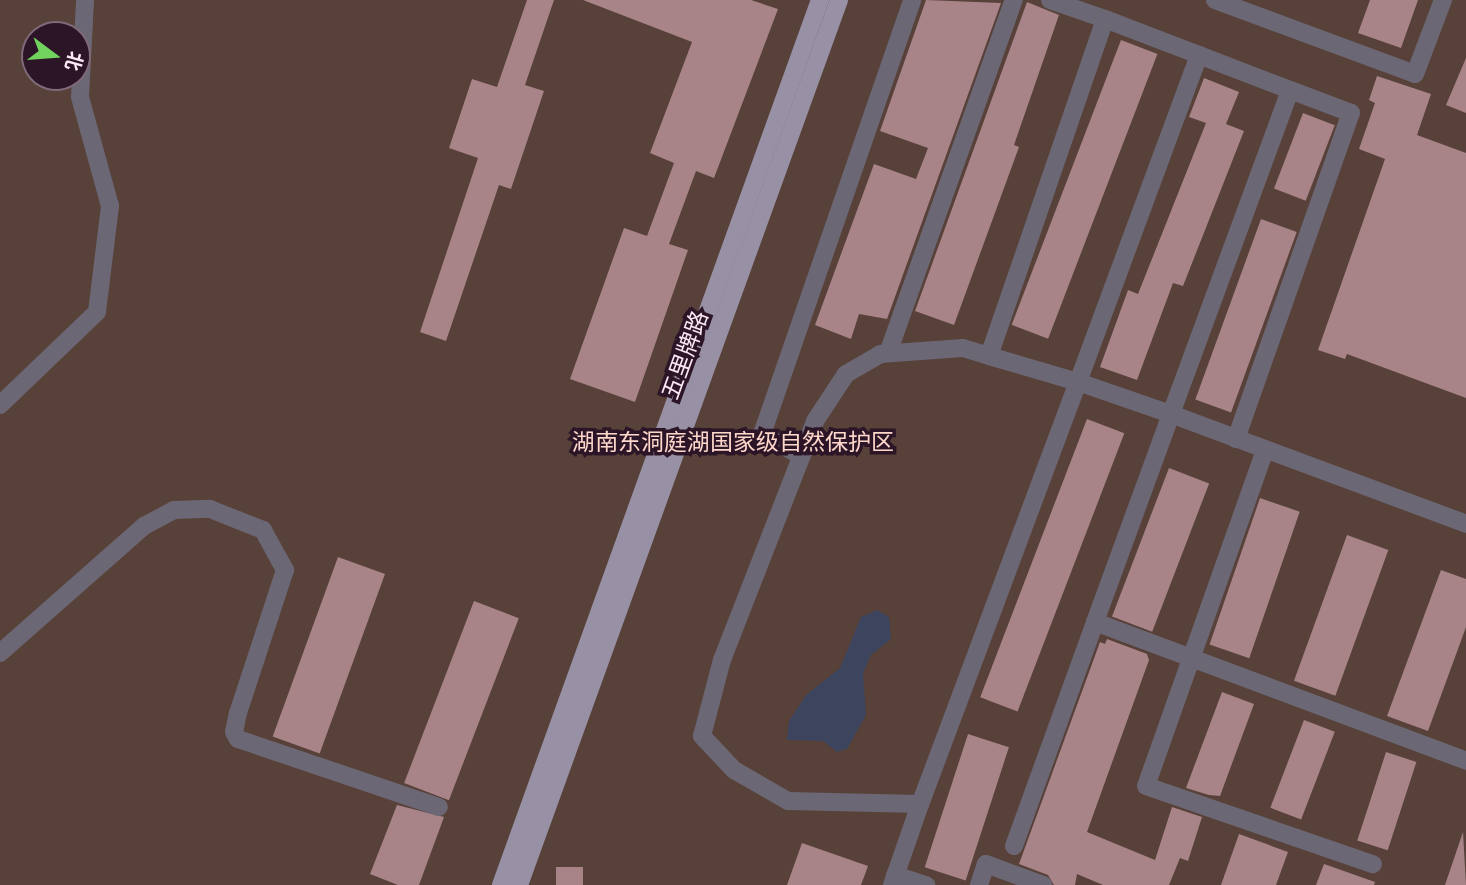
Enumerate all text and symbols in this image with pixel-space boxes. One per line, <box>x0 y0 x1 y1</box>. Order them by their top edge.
north arrow <box>21 21 91 91</box>
text: 北 <box>61 49 87 73</box>
street label: 五里牌路 <box>656 307 714 403</box>
park label: 湖南东洞庭湖国家级自然保护区 <box>572 428 894 456</box>

